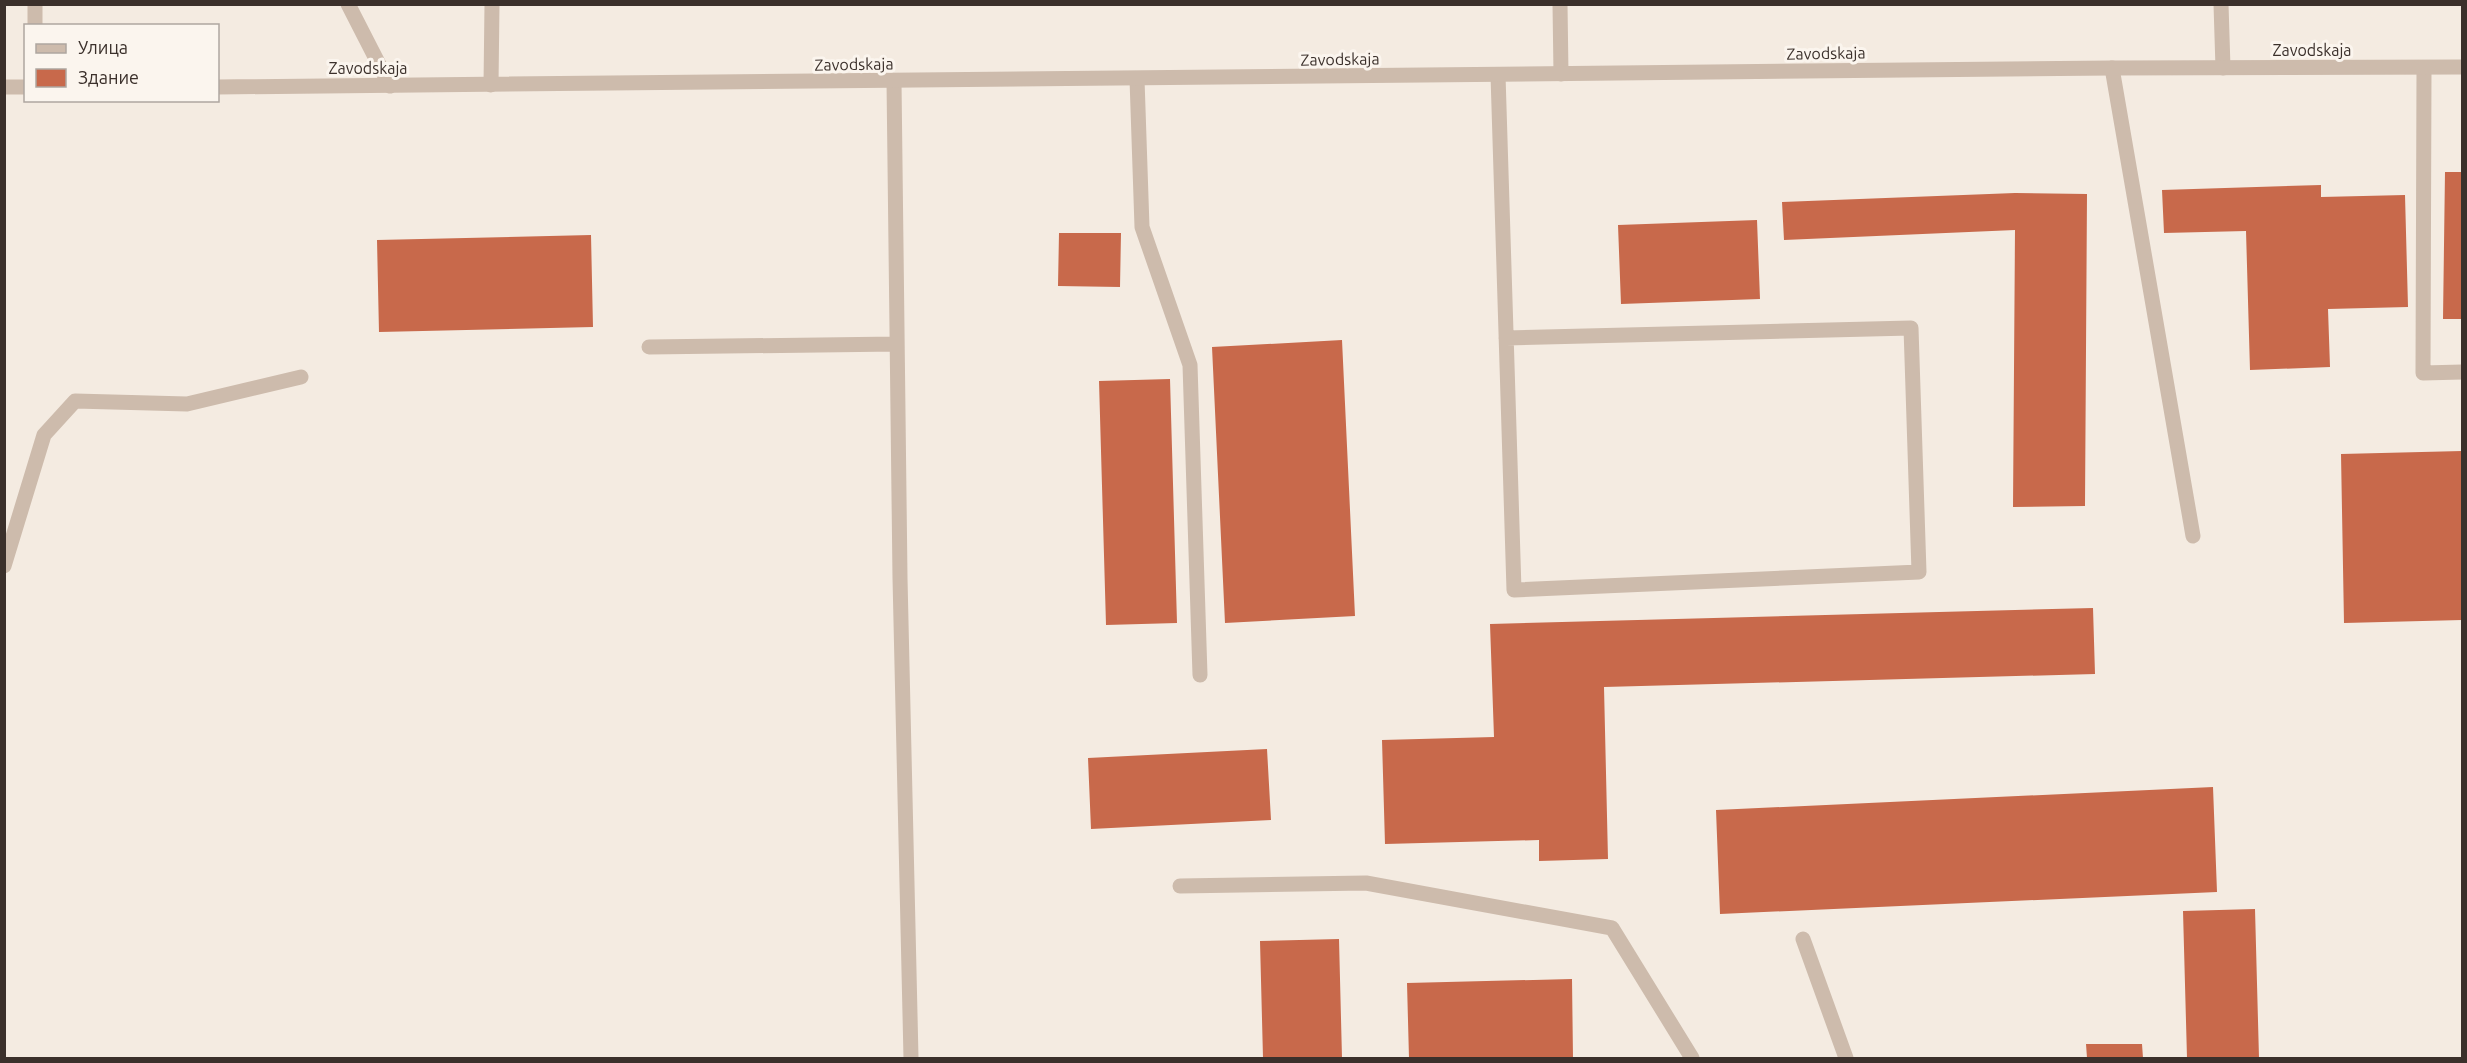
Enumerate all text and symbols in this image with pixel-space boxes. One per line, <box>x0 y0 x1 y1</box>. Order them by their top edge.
legend <box>24 24 219 102</box>
text: Улица <box>78 37 128 57</box>
street label: Zavodskaja <box>2272 41 2352 59</box>
street label: Zavodskaja <box>1786 43 1866 63</box>
street label: Zavodskaja <box>1300 49 1380 69</box>
street label: Zavodskaja <box>814 54 894 74</box>
street label: Zavodskaja <box>328 59 408 77</box>
text: Здание <box>78 67 139 87</box>

